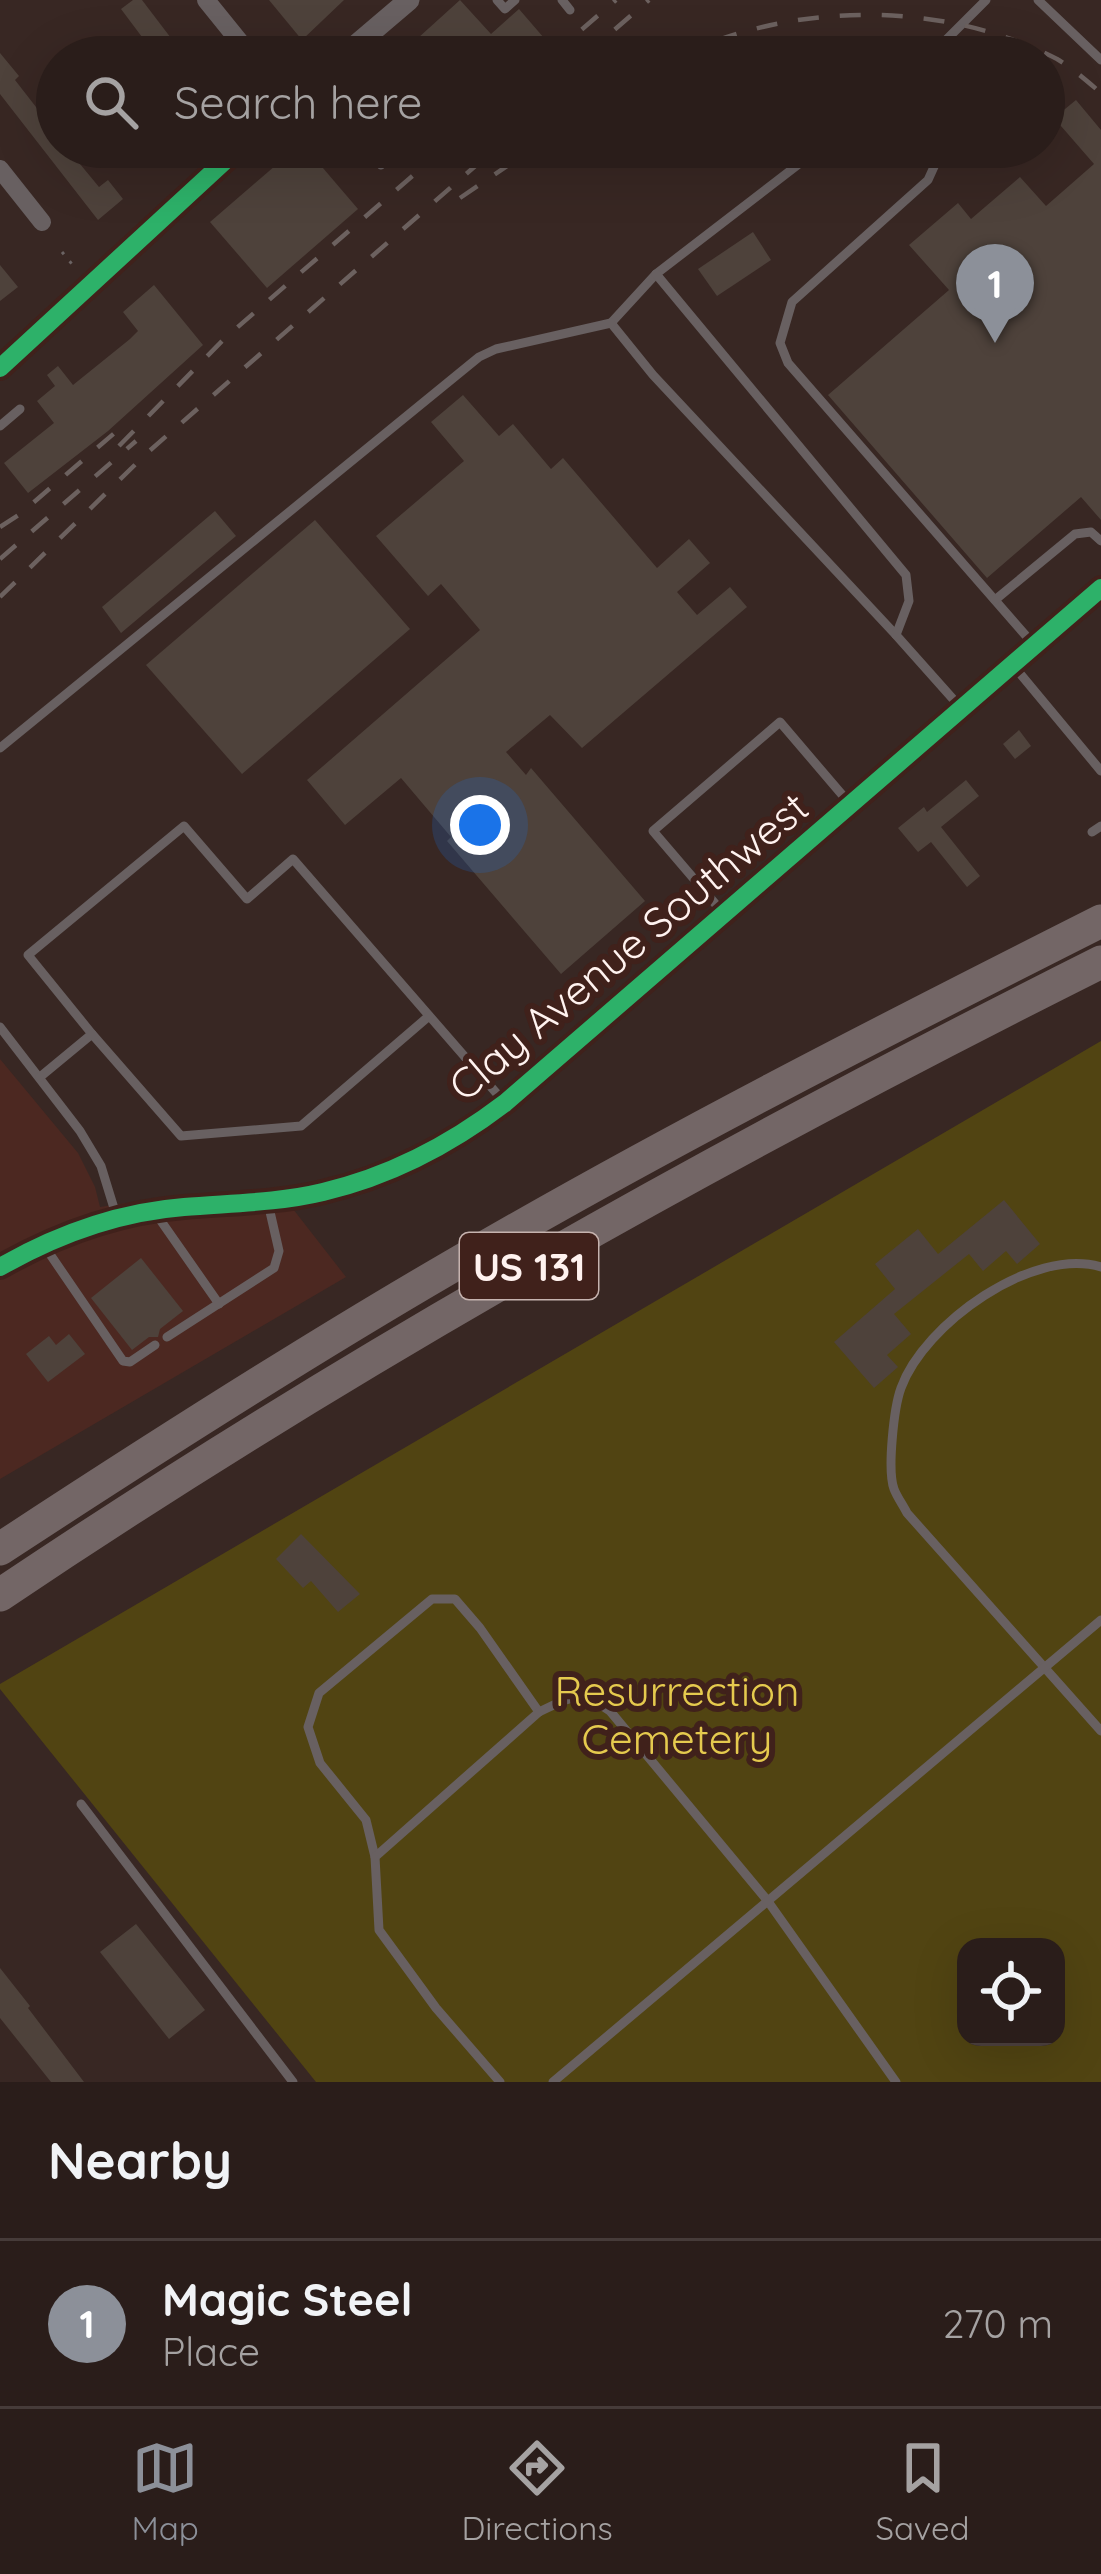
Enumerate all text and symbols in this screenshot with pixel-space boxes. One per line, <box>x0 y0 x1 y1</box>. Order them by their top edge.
search box <box>36 36 1065 168</box>
icon: search <box>78 69 144 135</box>
text: Search here <box>174 74 422 130</box>
pin: 1 <box>956 244 1034 343</box>
street label: Clay Avenue Southwest <box>437 780 819 1112</box>
your location <box>450 795 510 855</box>
road number: US 131 <box>460 1233 598 1299</box>
park label: Resurrection Cemetery <box>554 1664 800 1765</box>
map controls <box>957 1938 1065 2046</box>
button: locate <box>957 1938 1065 2046</box>
text: Nearby <box>48 2128 232 2192</box>
text: Magic Steel <box>162 2271 413 2327</box>
text: 1 <box>79 2299 95 2348</box>
text: 270 m <box>943 2299 1053 2348</box>
text: Place <box>162 2327 260 2376</box>
tab: Map <box>131 2435 199 2548</box>
tab: Directions <box>461 2435 613 2548</box>
tab: Saved <box>876 2435 970 2548</box>

